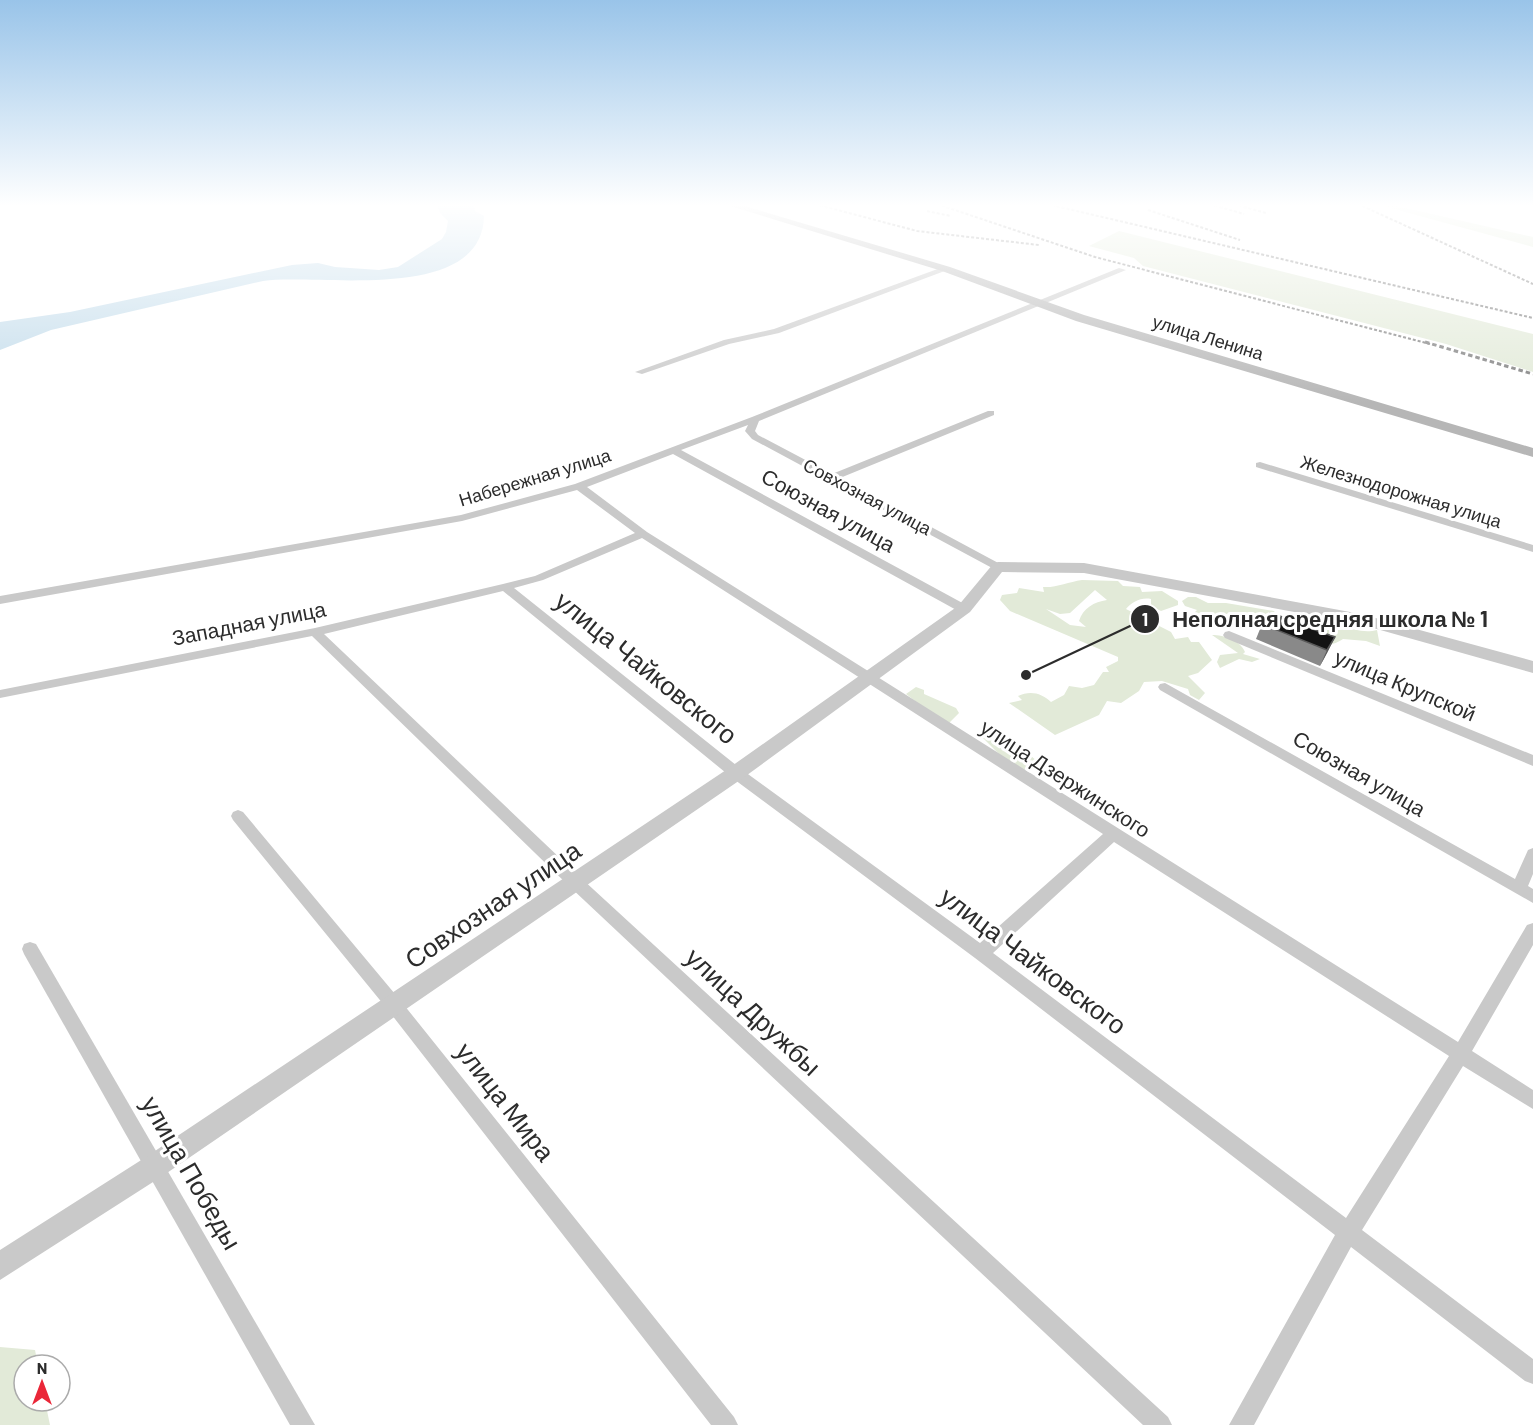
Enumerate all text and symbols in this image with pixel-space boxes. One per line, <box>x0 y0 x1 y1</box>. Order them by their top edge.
street label: улица Ленина <box>1150 310 1267 365</box>
street label: Набережная улица <box>456 443 614 511</box>
street label: Железнодорожная улица <box>1298 450 1505 532</box>
street label: Совхозная улица <box>800 453 936 540</box>
street label: Союзная улица <box>758 463 900 557</box>
street label: улица Чайковского <box>550 584 744 750</box>
street label: Западная улица <box>170 595 328 650</box>
callout: Неполная средняя школа № 1 <box>1130 599 1499 639</box>
text: Неполная средняя школа № 1 <box>1172 605 1488 632</box>
text: 1 <box>1142 608 1148 630</box>
street label: улица Крупской <box>1331 644 1480 726</box>
street label: улица Дзержинского <box>976 713 1155 842</box>
street label: Союзная улица <box>1289 725 1431 821</box>
street label: Совхозная улица <box>398 833 586 974</box>
street label: улица Чайковского <box>935 880 1133 1040</box>
street label: улица Дружбы <box>680 941 828 1081</box>
street label: улица Мира <box>450 1036 562 1167</box>
street label: улица Победы <box>136 1090 249 1255</box>
north arrow <box>12 1353 72 1413</box>
text: N <box>37 1358 47 1377</box>

